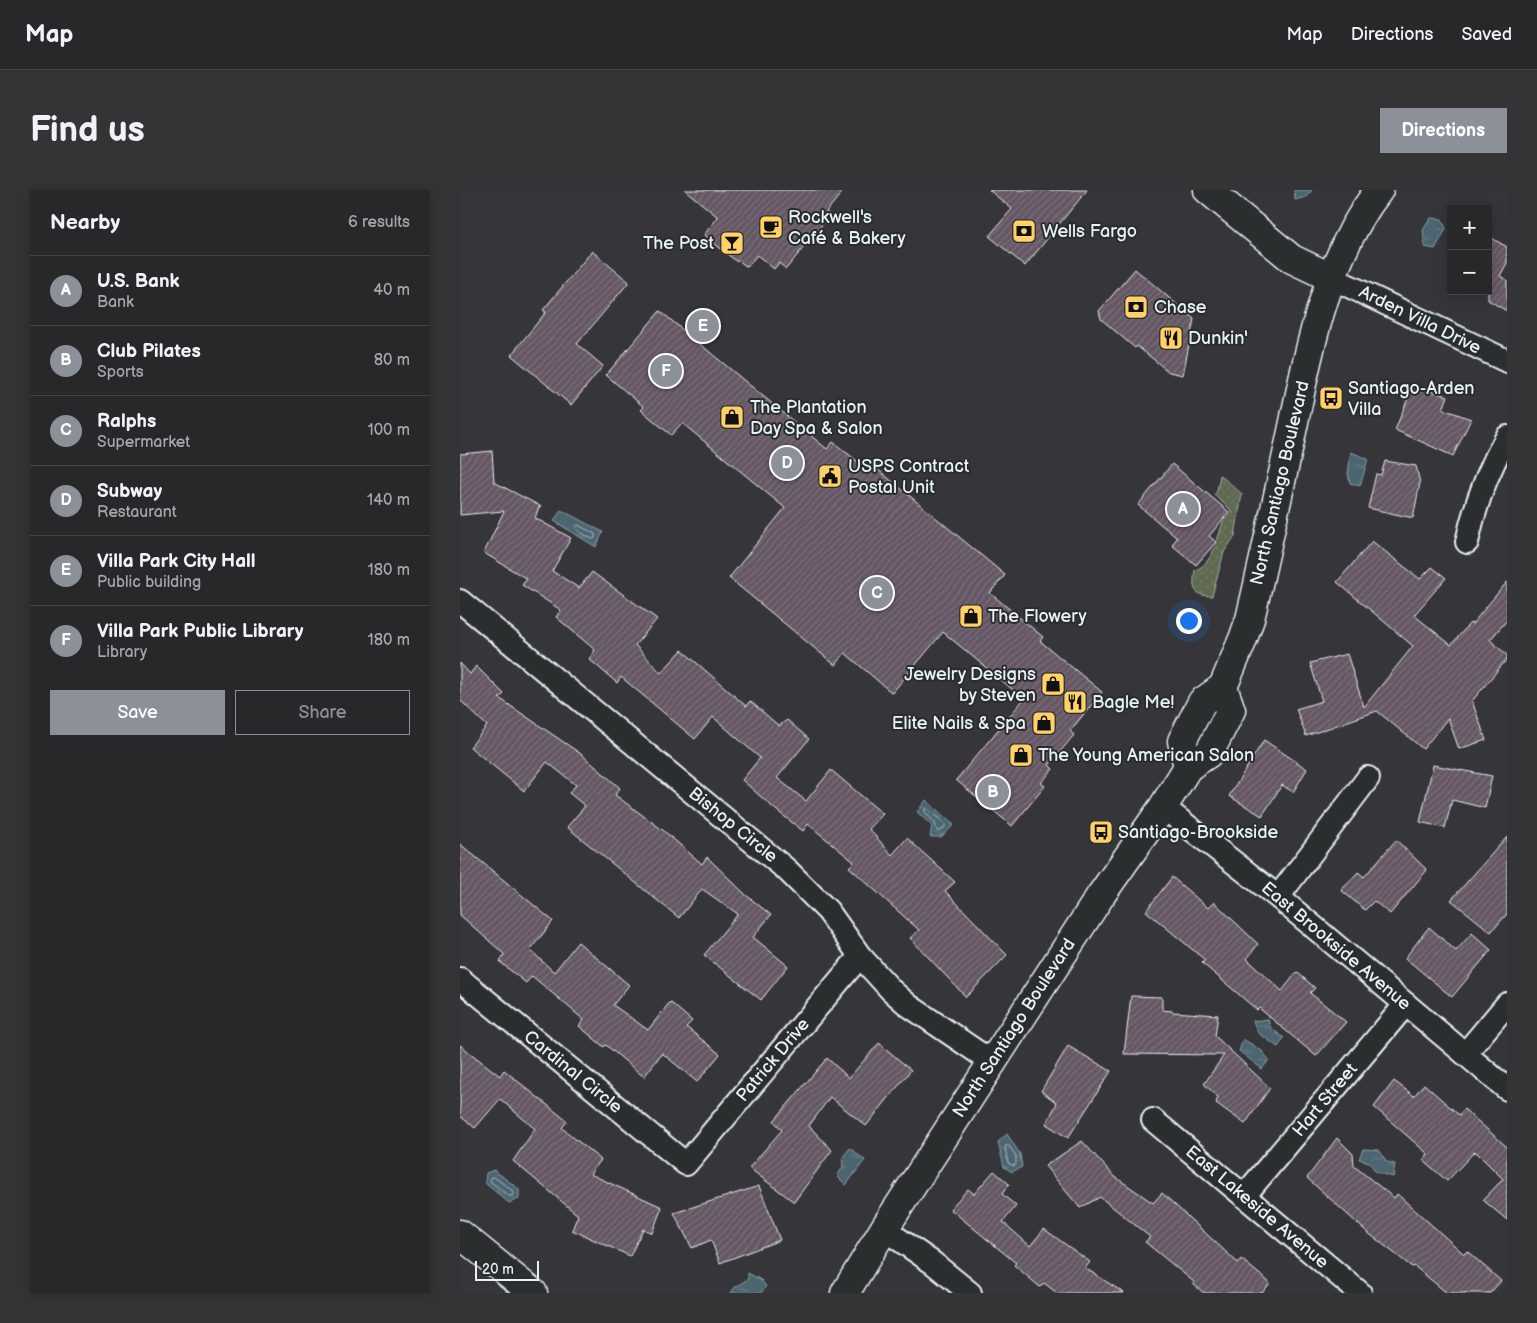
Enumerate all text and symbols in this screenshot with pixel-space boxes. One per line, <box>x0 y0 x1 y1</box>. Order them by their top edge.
text: Map <box>25 20 73 49</box>
text: Map <box>1287 24 1323 45</box>
text: Directions <box>1351 24 1433 45</box>
text: Saved <box>1461 24 1512 45</box>
button: Directions <box>1380 108 1507 153</box>
text: Find us <box>30 109 145 152</box>
map controls <box>1447 205 1492 295</box>
button: + <box>1447 205 1492 250</box>
place label: Rockwell's Café & Bakery <box>788 207 906 249</box>
text: Nearby <box>50 210 120 235</box>
text: 6 results <box>348 213 410 232</box>
cafe icon: Rockwell's Café & Bakery <box>758 214 784 240</box>
bank icon: Wells Fargo <box>1011 218 1037 244</box>
place label: Wells Fargo <box>1042 221 1137 242</box>
bar icon: The Post <box>719 230 745 256</box>
place label: The Post <box>643 233 714 254</box>
button: − <box>1447 250 1492 295</box>
text: U.S. Bank <box>97 270 180 293</box>
text: A <box>61 281 71 300</box>
text: 40 m <box>373 281 410 300</box>
street label: Arden Villa Drive <box>1356 281 1485 359</box>
text: Bank <box>97 293 134 312</box>
bank icon: Chase <box>1123 294 1149 320</box>
place label: Chase <box>1154 297 1207 318</box>
pin: E <box>687 307 719 345</box>
restaurant icon: Dunkin' <box>1158 325 1184 351</box>
place label: Dunkin' <box>1188 328 1248 349</box>
text: Club Pilates <box>97 340 201 363</box>
text: B <box>60 351 72 370</box>
text: 80 m <box>374 351 410 370</box>
pin: F <box>650 352 682 390</box>
text: Sports <box>97 363 144 382</box>
place label: Santiago-Arden Villa <box>1348 378 1475 420</box>
street label: North Santiago Boulevard <box>1246 379 1314 587</box>
bus stop icon: Santiago-Arden Villa <box>1318 385 1344 411</box>
place label: The Plantation Day Spa & Salon <box>750 397 883 439</box>
shop icon: The Plantation Day Spa & Salon <box>719 404 745 430</box>
text: Ralphs <box>97 410 156 433</box>
text: C <box>60 421 72 440</box>
text: 100 m <box>367 421 410 440</box>
text: Supermarket <box>97 433 190 452</box>
pin: D <box>771 444 803 482</box>
place label: USPS Contract Postal Unit <box>848 456 970 498</box>
public building icon: USPS Contract Postal Unit <box>817 463 843 489</box>
text: Subway <box>97 480 162 503</box>
pin: A <box>1167 490 1199 528</box>
text: D <box>60 491 72 510</box>
text: 140 m <box>367 491 410 510</box>
text: Restaurant <box>97 503 177 522</box>
text: Villa Park City Hall <box>97 550 256 573</box>
text: E <box>61 561 71 580</box>
text: 180 m <box>368 561 410 580</box>
text: Public building <box>97 573 201 592</box>
pin: C <box>861 574 893 612</box>
shop icon: The Flowery <box>958 603 984 629</box>
place label: The Flowery <box>988 606 1088 627</box>
your location <box>1176 608 1202 634</box>
text: Villa Park Public Library <box>97 620 303 643</box>
text: F <box>61 631 71 650</box>
text: 180 m <box>368 631 410 650</box>
text: Library <box>97 643 147 662</box>
place label: Jewelry Designs by Steven <box>904 664 1036 706</box>
shop icon: Jewelry Designs by Steven <box>1040 671 1066 697</box>
restaurant icon: Bagle Me! <box>1062 689 1088 715</box>
button: Save <box>50 690 225 735</box>
button: Share <box>235 690 410 735</box>
place label: Bagle Me! <box>1092 692 1174 713</box>
shop icon: Elite Nails & Spa <box>1031 710 1057 736</box>
place label: Elite Nails & Spa <box>892 713 1026 734</box>
shop icon: The Young American Salon <box>1008 742 1034 768</box>
place label: The Young American Salon <box>1038 745 1254 766</box>
pin: B <box>977 773 1009 811</box>
street label: Bishop Circle <box>684 783 782 867</box>
bus stop icon: Santiago-Brookside <box>1088 819 1114 845</box>
place label: Santiago-Brookside <box>1118 822 1279 843</box>
street label: East Brookside Avenue <box>1257 877 1415 1015</box>
street label: North Santiago Boulevard <box>948 935 1080 1121</box>
street label: Patrick Drive <box>732 1014 814 1106</box>
street label: Cardinal Circle <box>520 1026 627 1118</box>
street label: Hart Street <box>1288 1059 1362 1141</box>
street label: East Lakeside Avenue <box>1181 1141 1333 1273</box>
scale bar <box>475 1258 539 1281</box>
text: 20 m <box>482 1261 514 1278</box>

